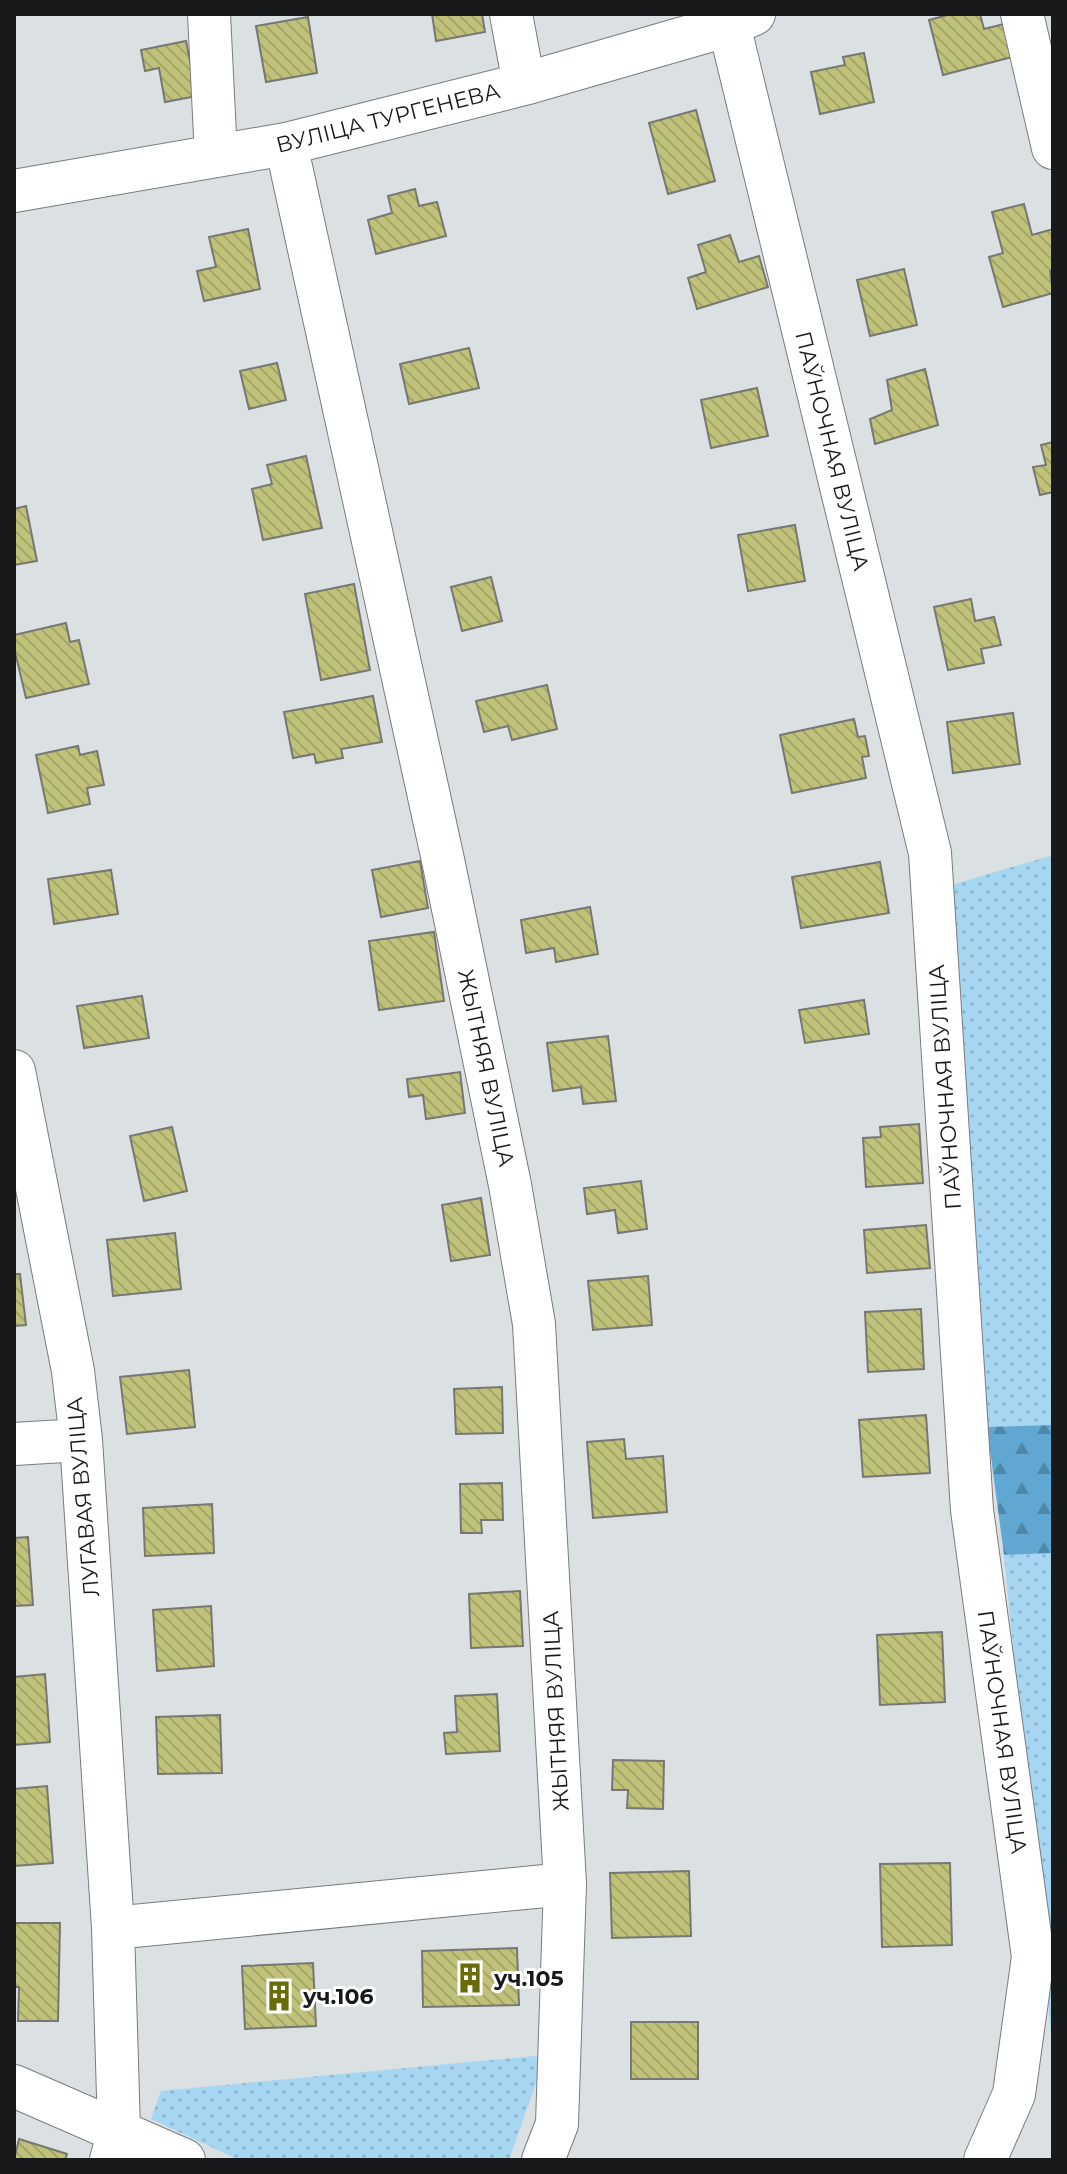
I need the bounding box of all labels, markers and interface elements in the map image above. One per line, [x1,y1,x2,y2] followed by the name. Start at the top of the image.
[273,77,503,159] street label: ВУЛІЦА ТУРГЕНЕВА
[789,328,875,574] street label: ПАЎНОЧНАЯ ВУЛІЦА
[923,963,967,1211] street label: ПАЎНОЧНАЯ ВУЛІЦА
[452,967,520,1170] street label: ЖЫТНЯЯ ВУЛІЦА
[61,1395,105,1598] street label: ЛУГАВАЯ ВУЛІЦА
[972,1608,1033,1856] street label: ПАЎНОЧНАЯ ВУЛІЦА
[537,1609,575,1812] street label: ЖЫТНЯЯ ВУЛІЦА
[453,1961,487,1995] building icon: уч.105
[493,1965,564,1992] place label: уч.105
[262,1979,296,2013] building icon: уч.106
[302,1983,373,2010] place label: уч.106

